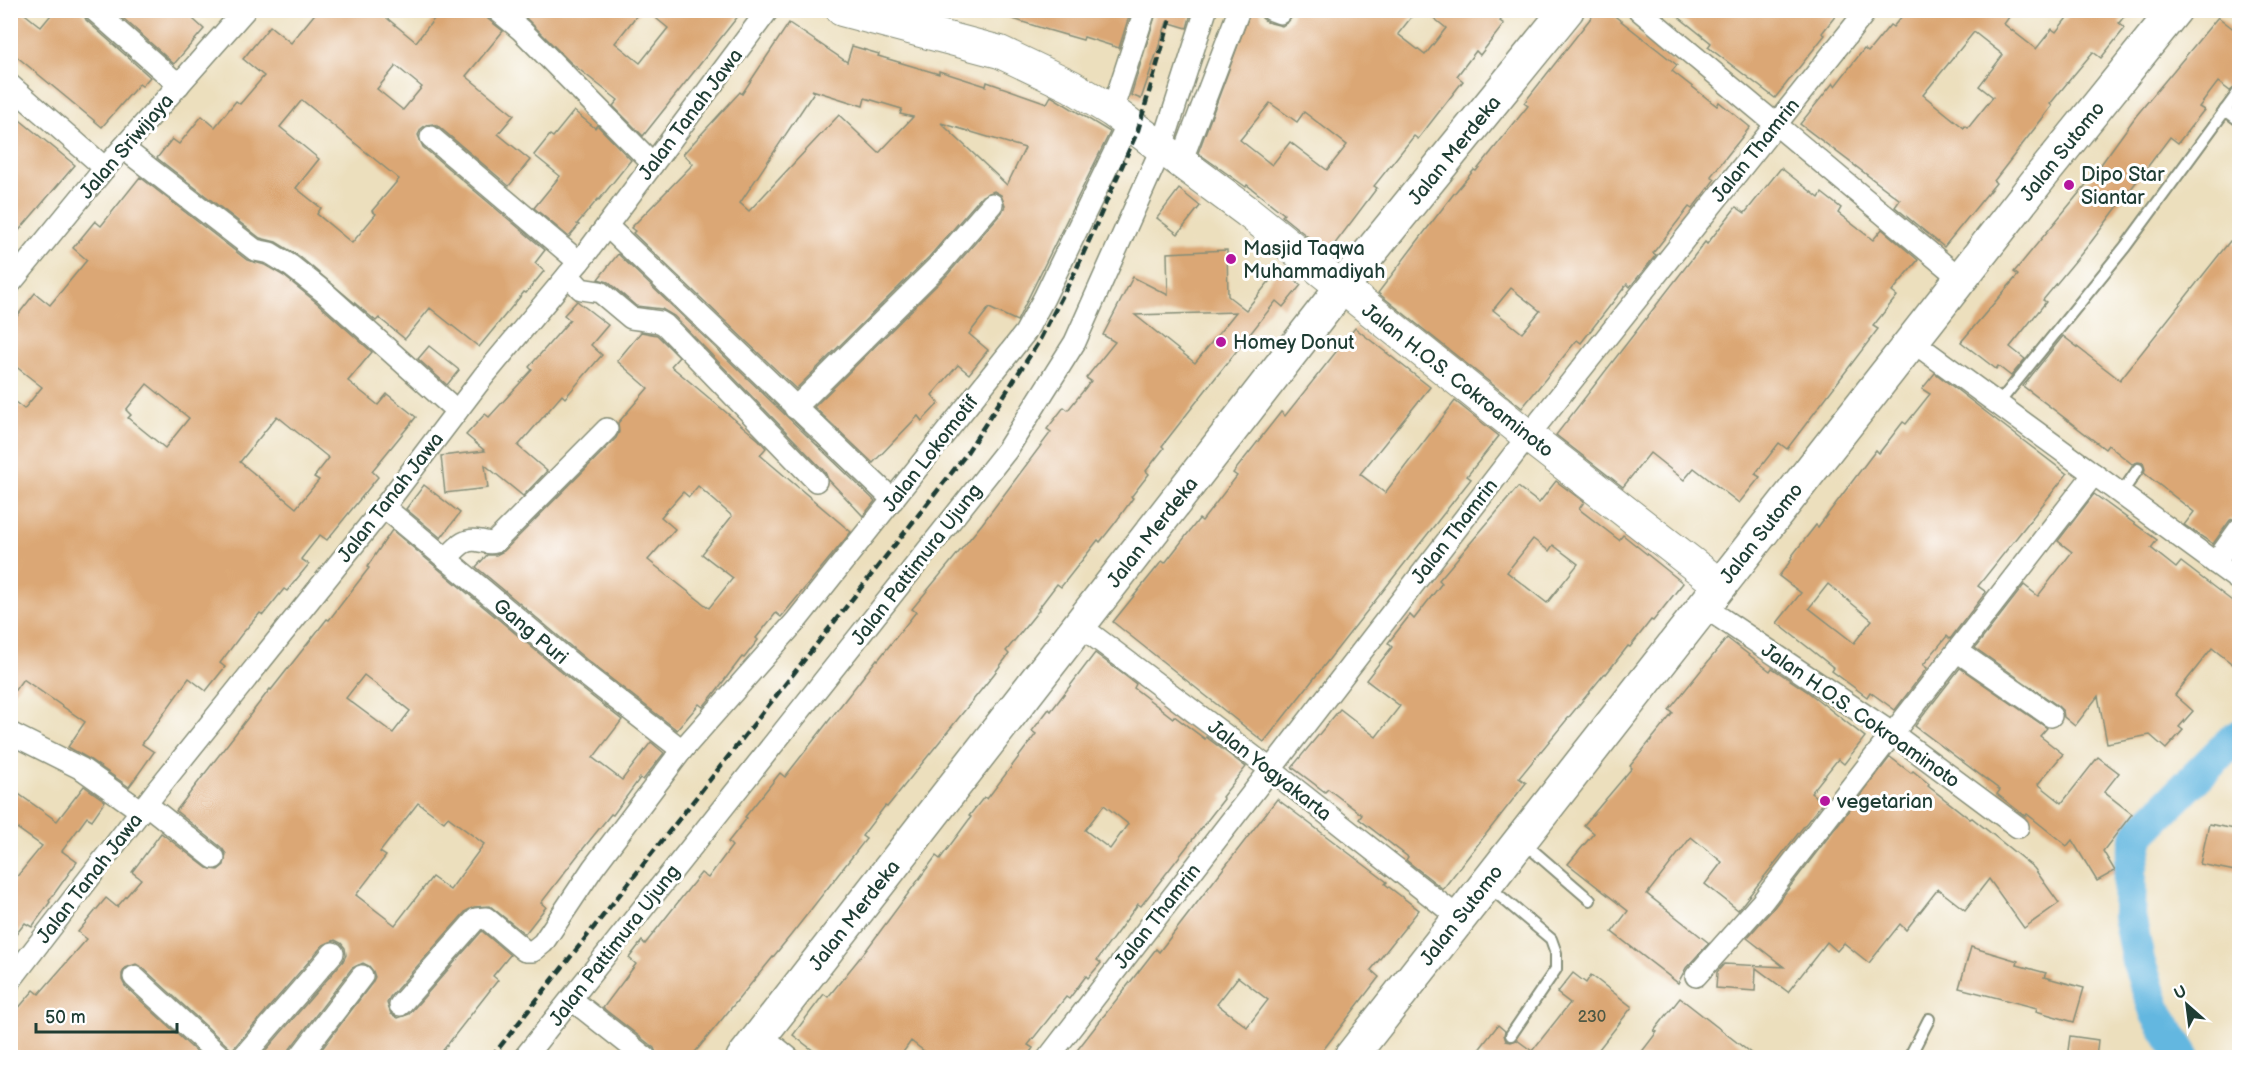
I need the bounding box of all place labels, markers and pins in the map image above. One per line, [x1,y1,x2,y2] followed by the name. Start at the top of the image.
[2081,163,2165,210] place label: Dipo Star Siantar
[2062,178,2076,192] marker: Dipo Star Siantar
[1243,237,1385,284] place label: Masjid Taqwa Muhammadiyah
[1224,252,1238,266] marker: Masjid Taqwa Muhammadiyah
[1233,331,1354,355] place label: Homey Donut
[1214,335,1228,349] marker: Homey Donut
[1836,790,1933,814] place label: vegetarian
[1818,794,1832,808] marker: vegetarian

